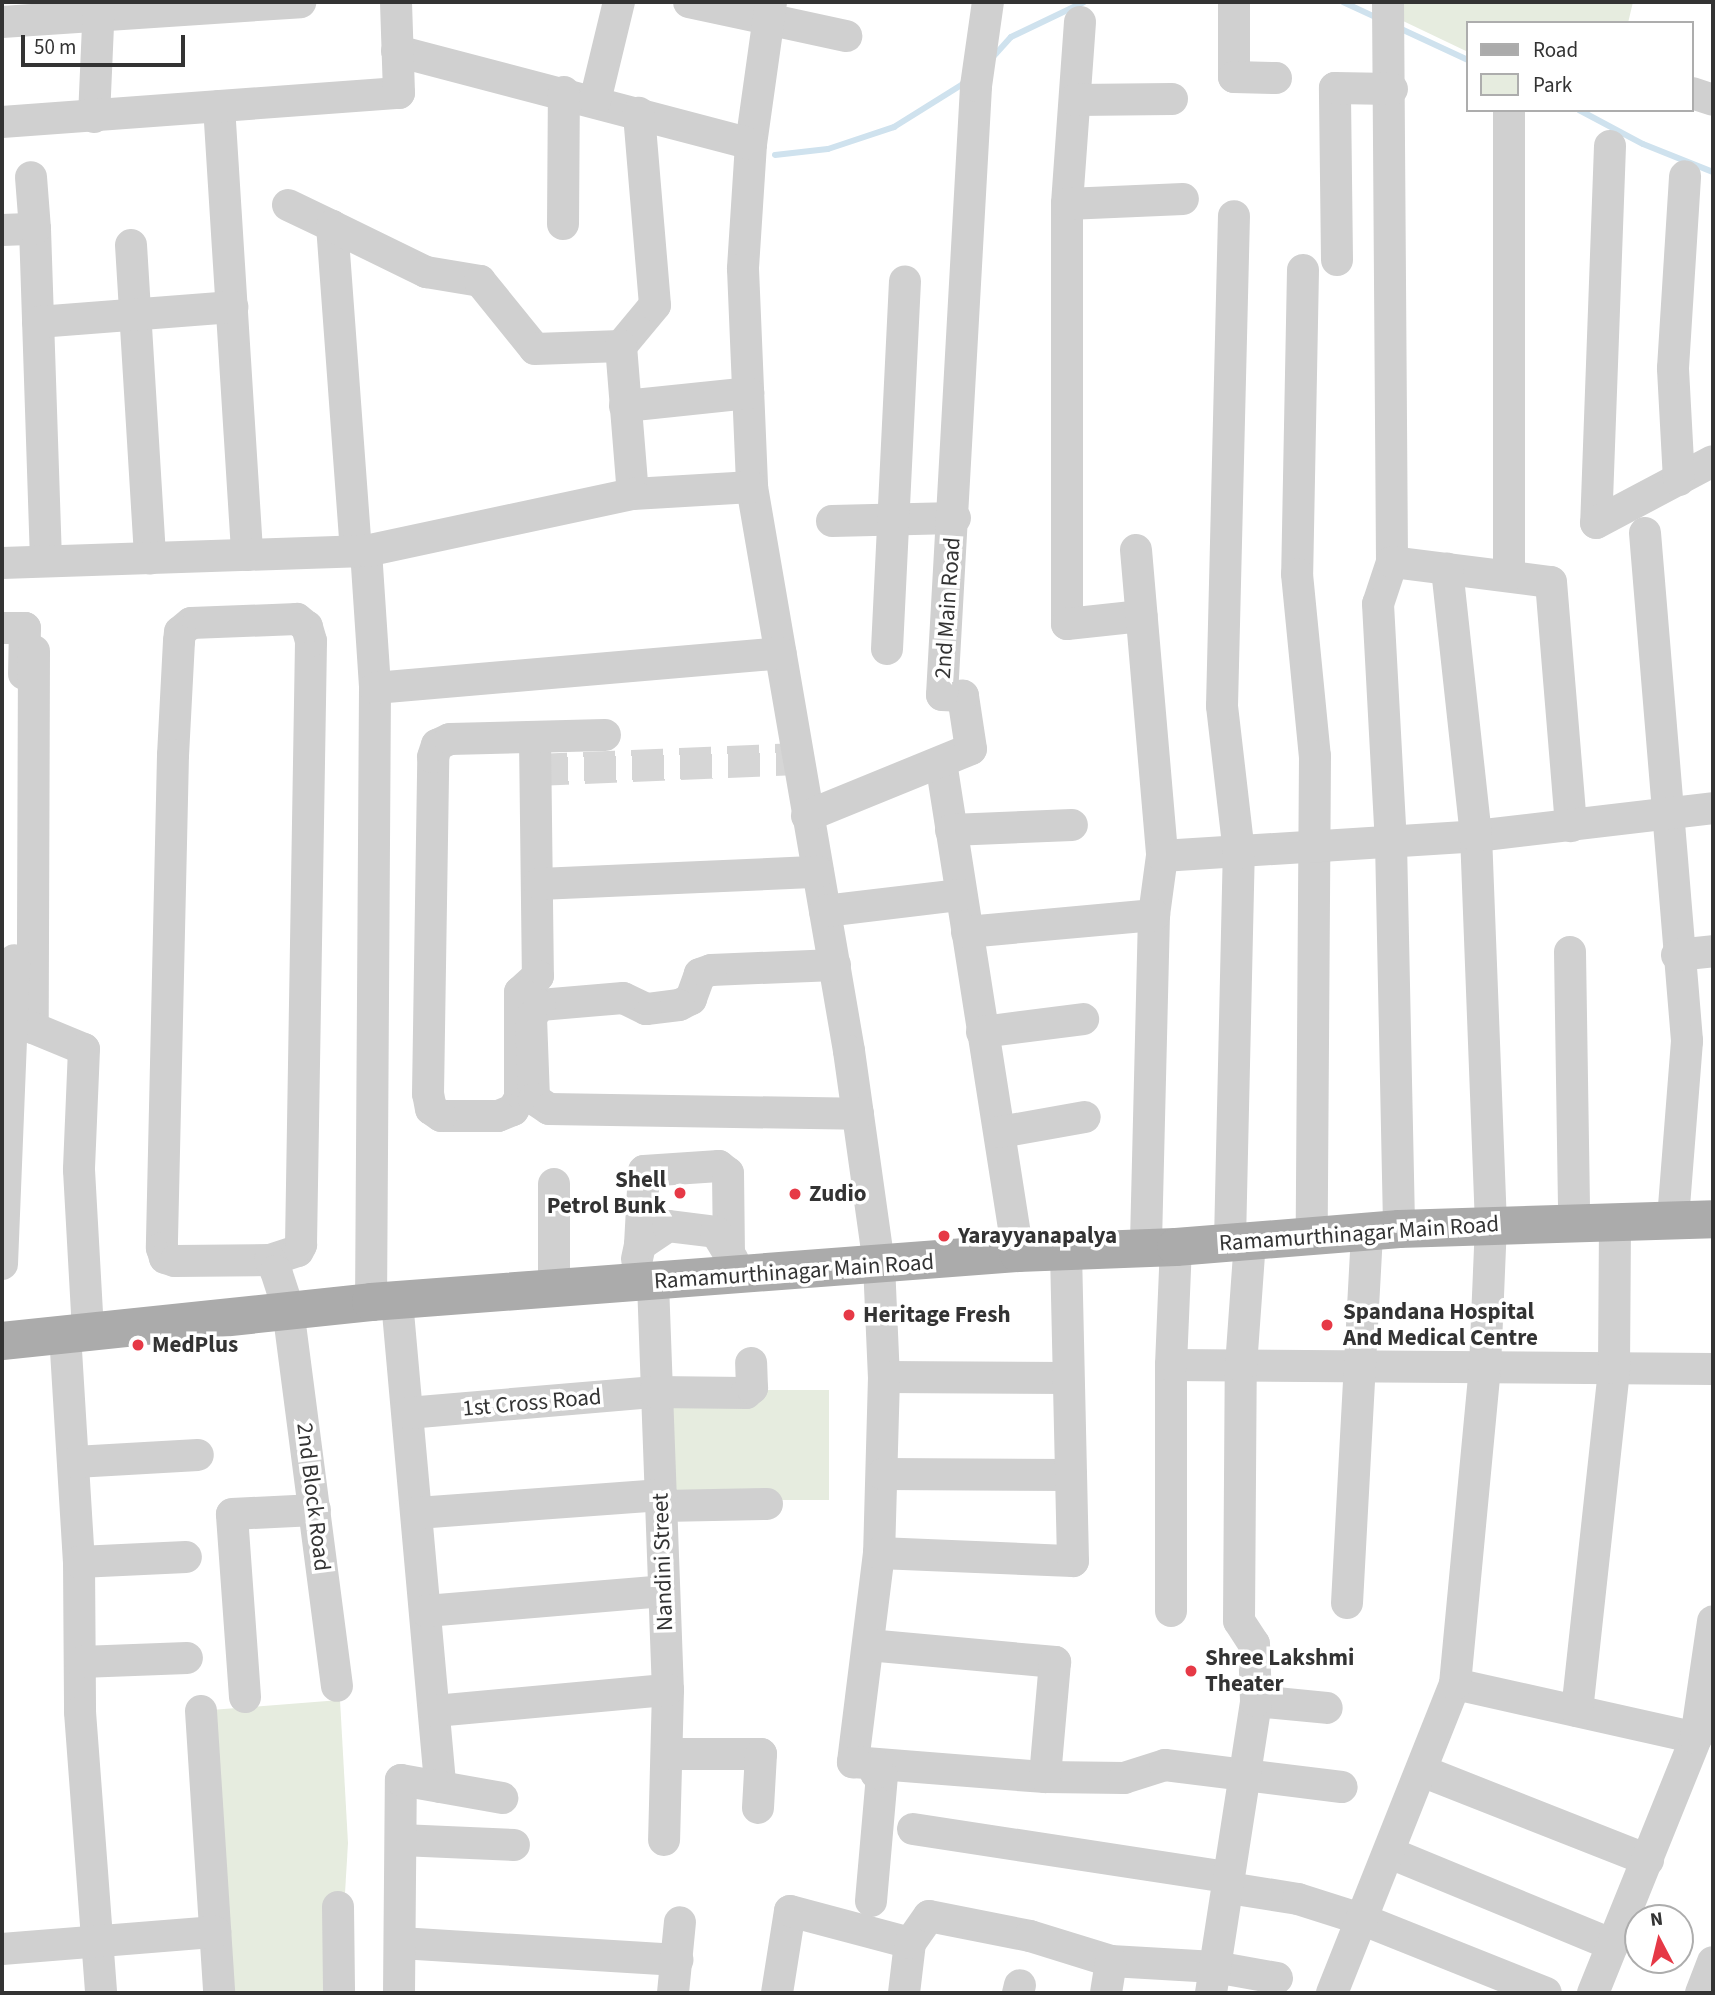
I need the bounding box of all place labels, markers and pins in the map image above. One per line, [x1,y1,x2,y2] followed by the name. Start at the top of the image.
[547,1166,666,1220] place label: Shell Petrol Bunk
[809,1180,866,1208] place label: Zudio
[672,1185,688,1201] marker: Shell Petrol Bunk
[787,1186,803,1202] marker: Zudio
[958,1222,1117,1250] place label: Yarayyanapalya
[936,1228,952,1244] marker: Yarayyanapalya
[1343,1298,1538,1352] place label: Spandana Hospital And Medical Centre
[863,1301,1011,1329] place label: Heritage Fresh
[841,1307,857,1323] marker: Heritage Fresh
[1317,1315,1337,1335] marker: Spandana Hospital And Medical Centre
[152,1331,238,1359] place label: MedPlus
[130,1337,146,1353] marker: MedPlus
[1205,1644,1354,1698] place label: Shree Lakshmi Theater
[1183,1663,1199,1679] marker: Shree Lakshmi Theater

